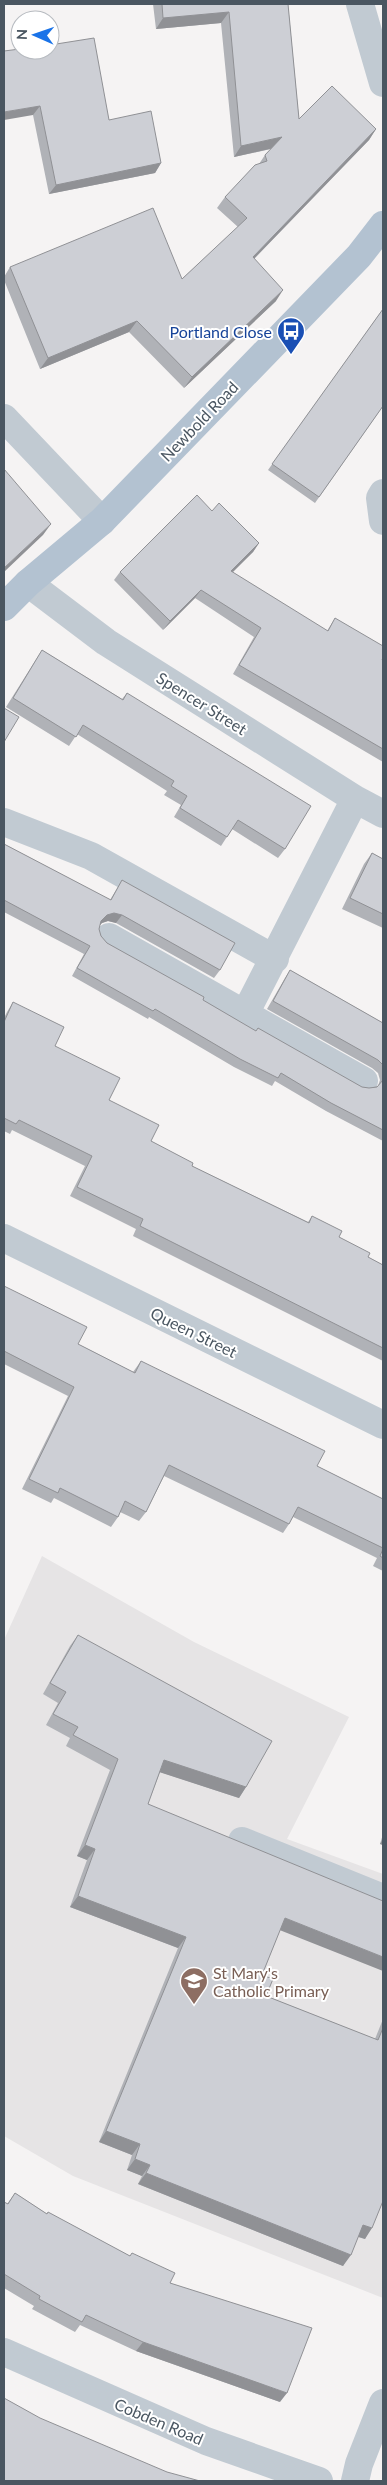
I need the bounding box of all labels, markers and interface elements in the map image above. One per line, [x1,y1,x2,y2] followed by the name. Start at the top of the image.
[10,10,60,60] north arrow
[13,29,30,40] text: N
[276,316,306,355] bus stop icon: Portland Close
[170,322,272,341] place label: Portland Close
[156,377,242,465] street label: Newbold Road
[153,668,251,738] street label: Spencer Street
[148,1303,240,1361] street label: Queen Street
[213,1963,330,2000] place label: St Mary's Catholic Primary
[179,1966,209,2005] school or university icon: St Mary's Catholic Primary
[112,2394,206,2448] street label: Cobden Road

